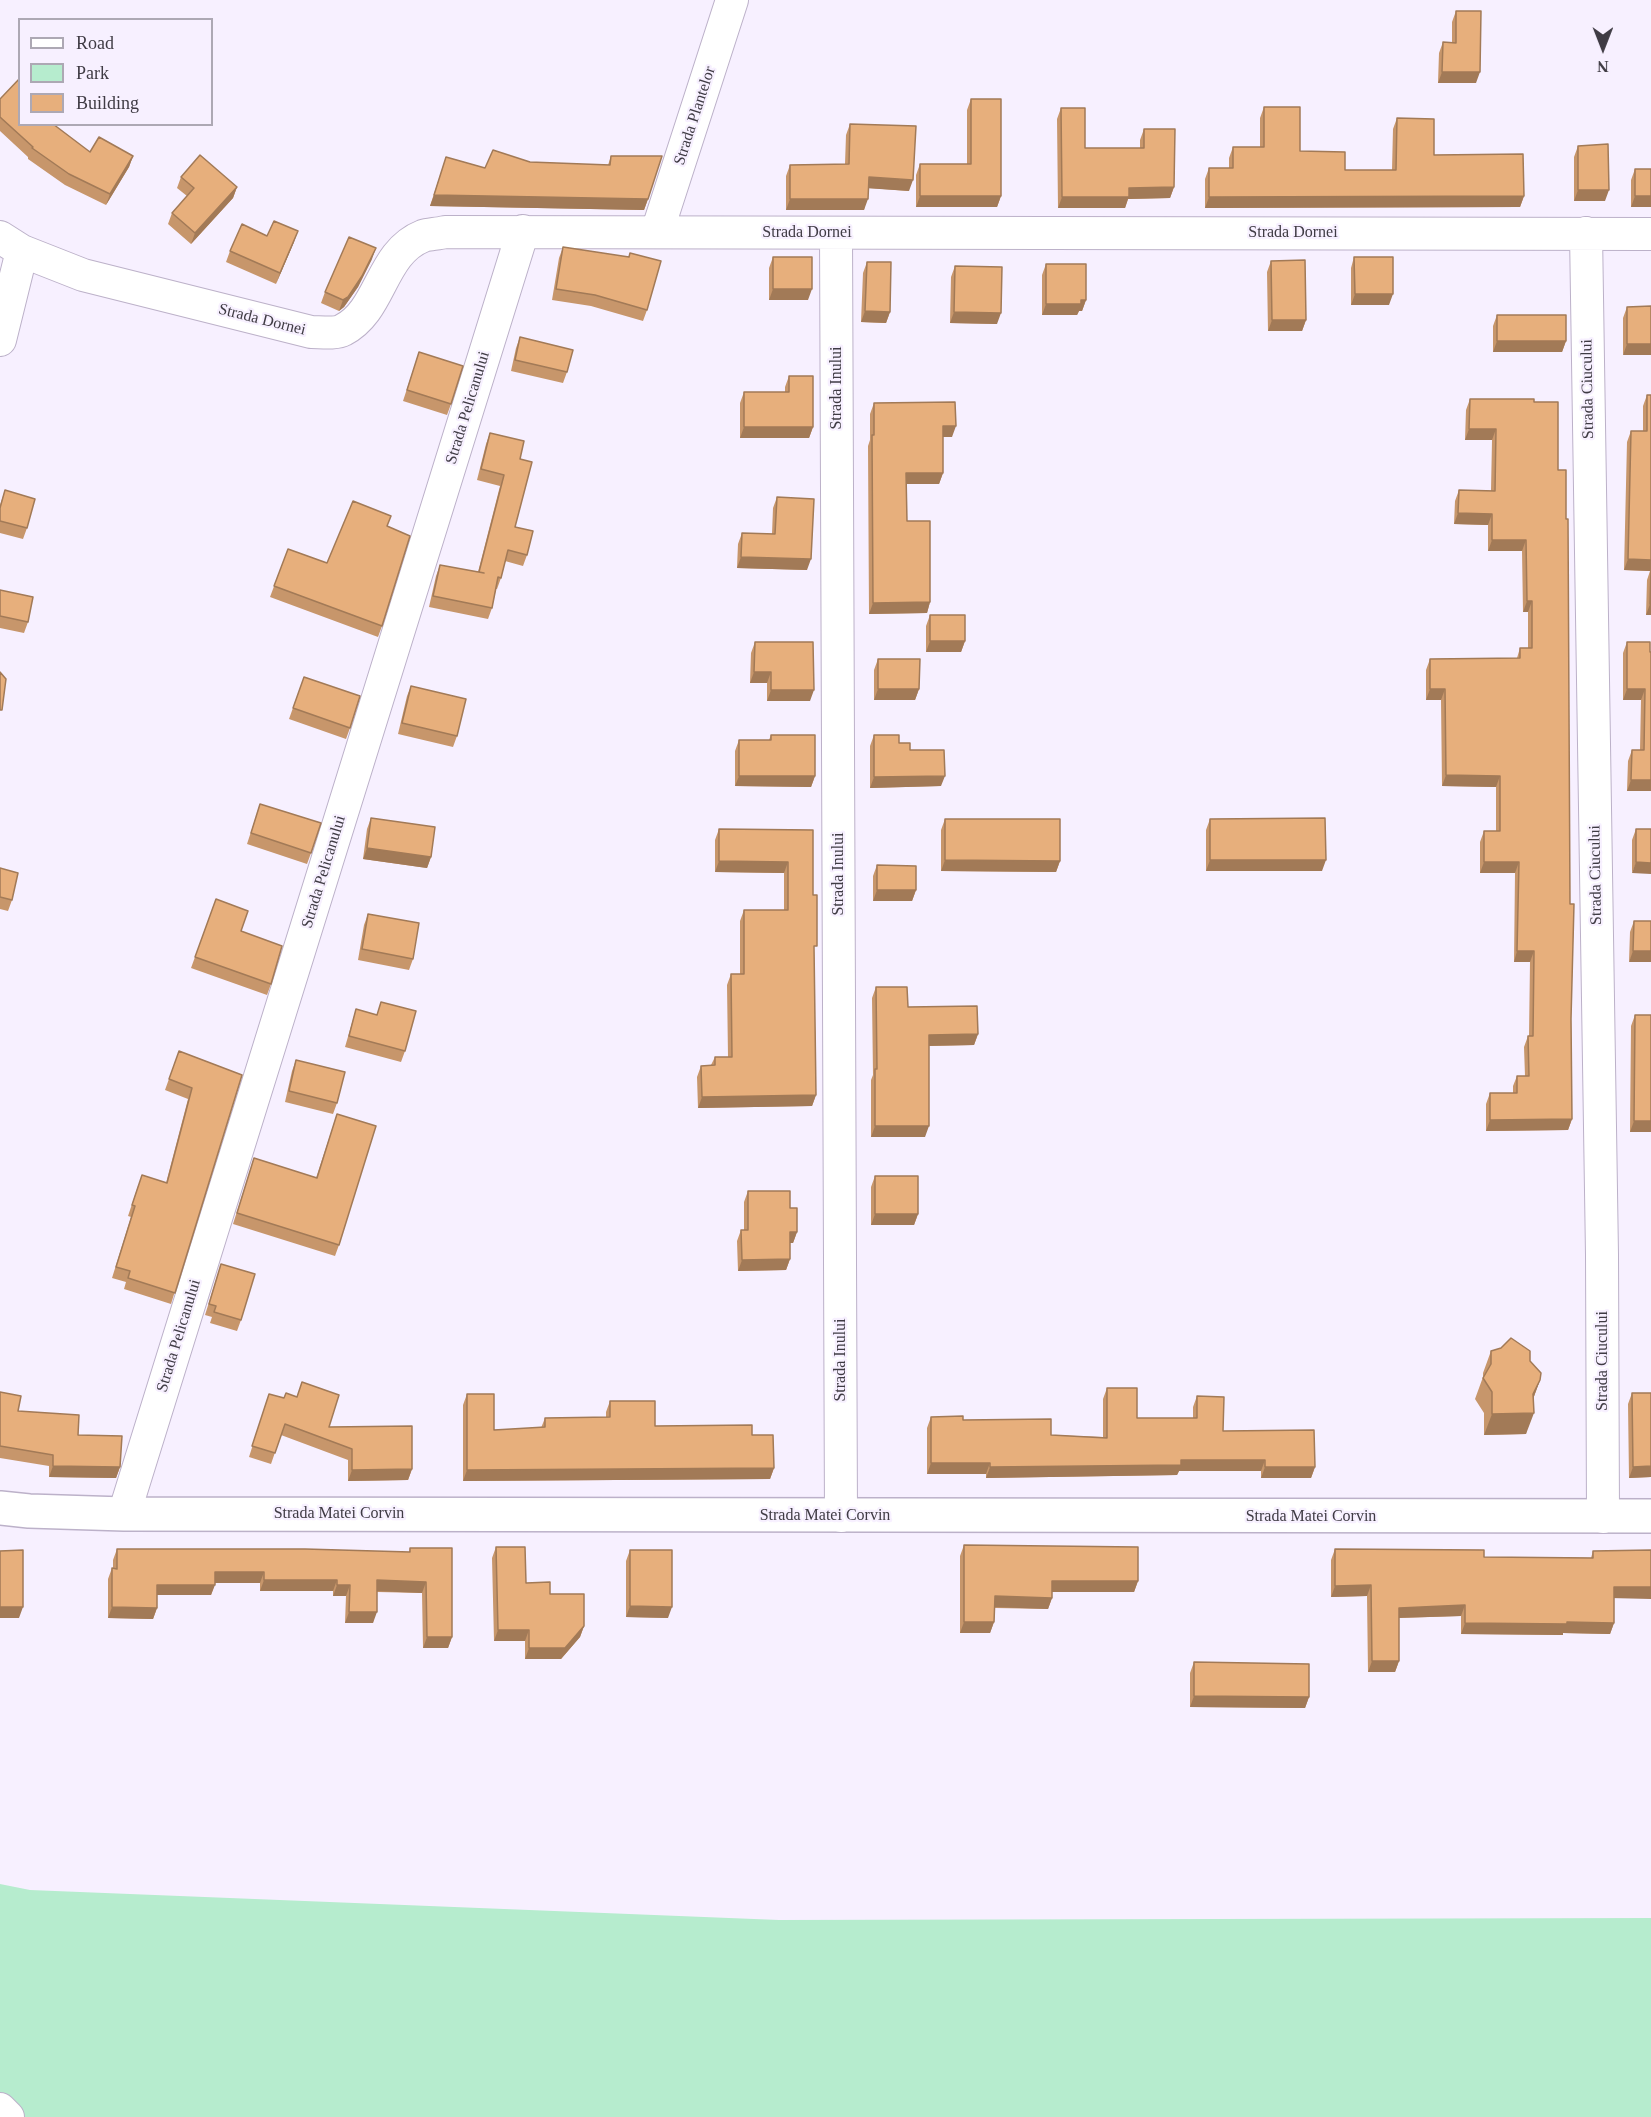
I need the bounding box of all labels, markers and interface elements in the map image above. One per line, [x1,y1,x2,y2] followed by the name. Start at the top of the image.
[18,18,213,126] legend
[1573,18,1633,78] north arrow
[76,33,114,53] text: Road
[1597,58,1609,75] text: N
[76,63,109,83] text: Park
[670,64,720,168] street label: Strada Plantelor
[76,93,139,113] text: Building
[762,223,852,243] street label: Strada Dornei
[1248,223,1338,243] street label: Strada Dornei
[216,300,308,340] street label: Strada Dornei
[1578,339,1598,439] street label: Strada Ciucului
[827,346,847,430] street label: Strada Inului
[442,349,494,467] street label: Strada Pelicanului
[298,813,350,931] street label: Strada Pelicanului
[1586,825,1606,925] street label: Strada Ciucului
[829,832,849,916] street label: Strada Inului
[153,1277,205,1395] street label: Strada Pelicanului
[1593,1311,1613,1411] street label: Strada Ciucului
[831,1318,851,1402] street label: Strada Inului
[274,1504,404,1524] street label: Strada Matei Corvin
[760,1506,890,1526] street label: Strada Matei Corvin
[1246,1507,1376,1527] street label: Strada Matei Corvin

